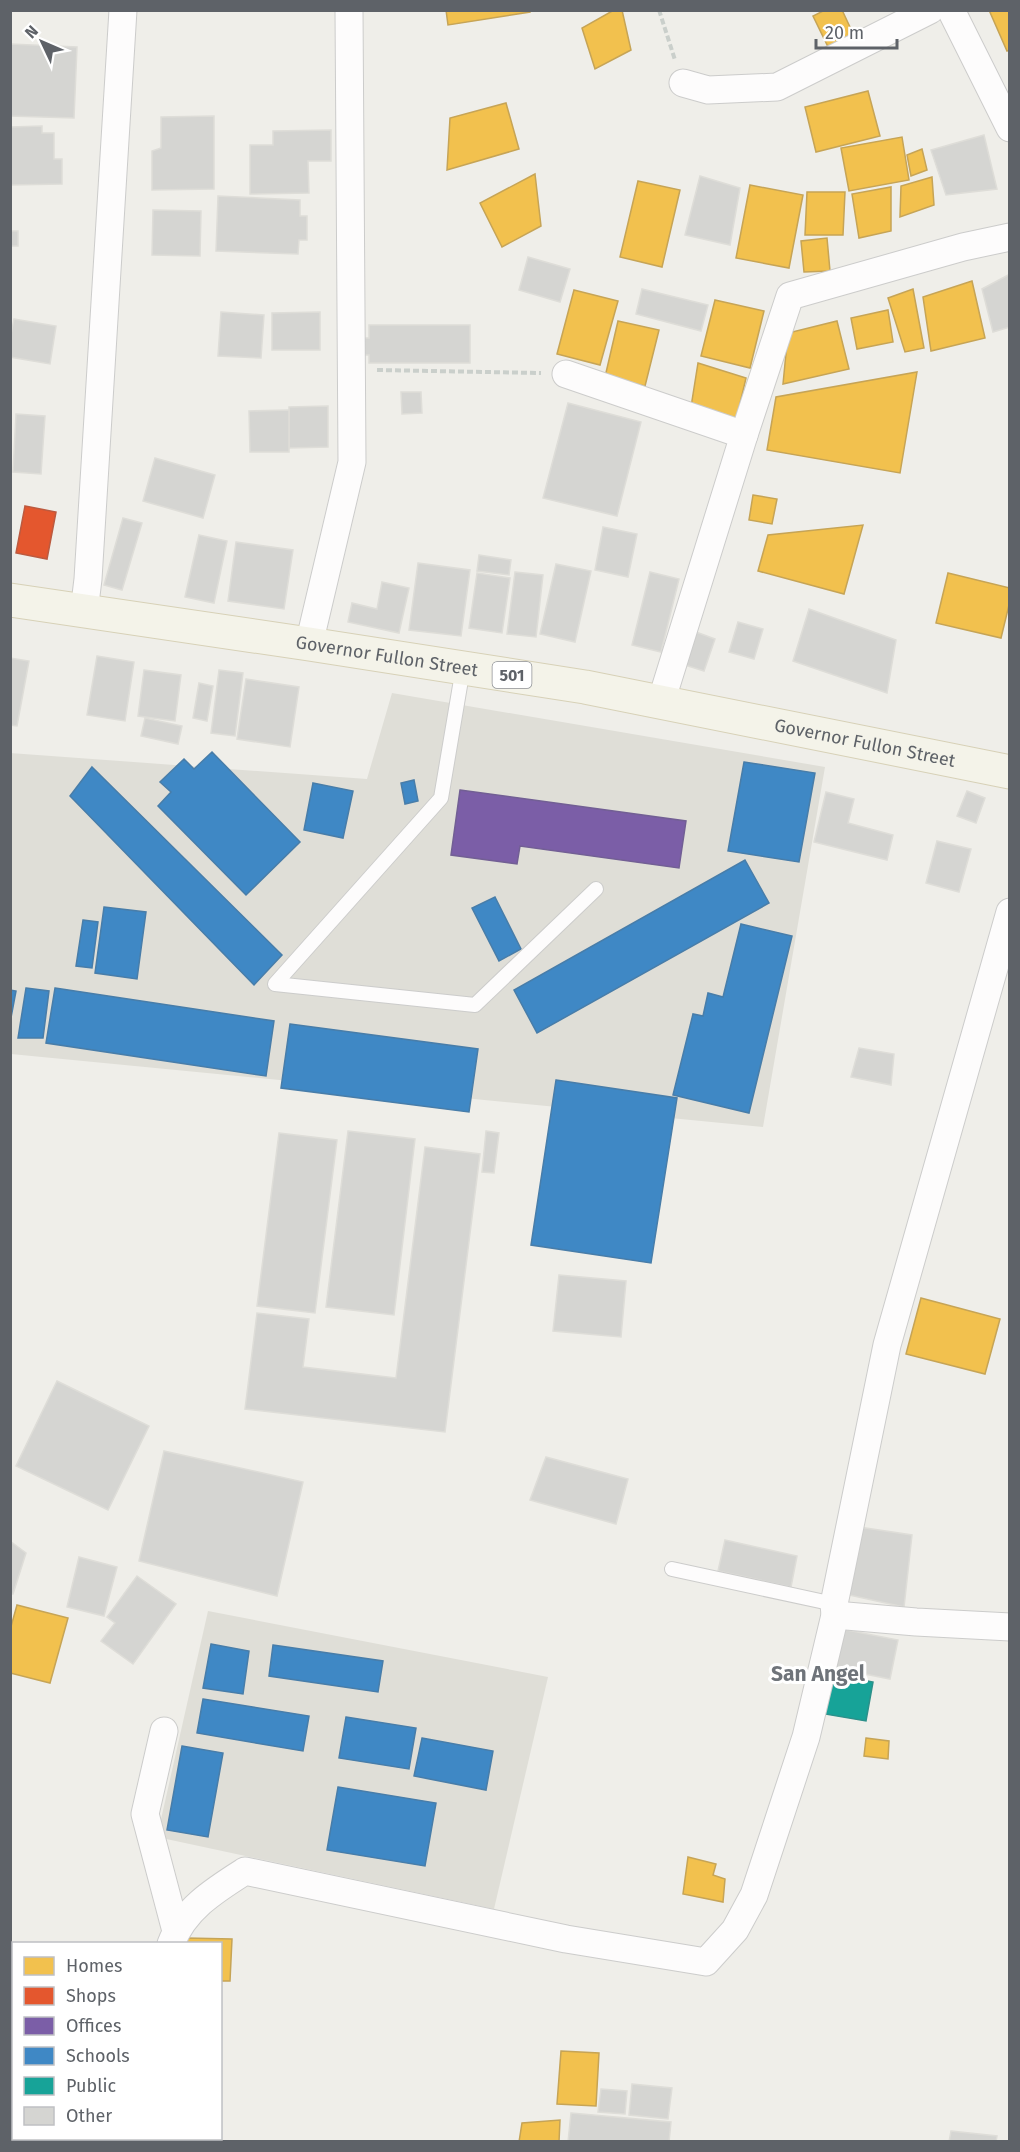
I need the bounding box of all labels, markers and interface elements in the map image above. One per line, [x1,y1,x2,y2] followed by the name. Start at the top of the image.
[12,12,72,72] north arrow
[816,12,897,50] scale bar
[21,22,42,42] text: N
[825,22,864,44] text: 20 m
[294,631,480,681] street label: Governor Fullon Street
[492,662,532,688] road number: 501
[773,714,958,772] street label: Governor Fullon Street
[771,1661,866,1687] district label: San Angel
[12,1942,222,2140] legend
[66,1955,122,1977] text: Homes
[66,1985,116,2007] text: Shops
[66,2015,121,2037] text: Offices
[66,2045,130,2067] text: Schools
[66,2075,116,2097] text: Public
[66,2105,112,2127] text: Other

